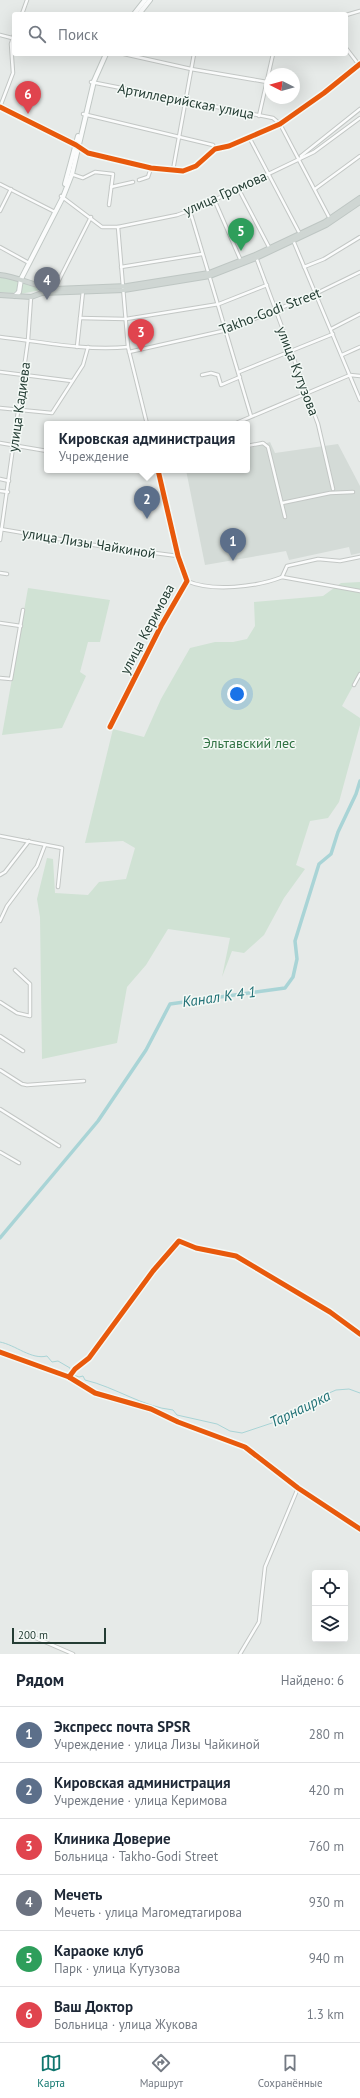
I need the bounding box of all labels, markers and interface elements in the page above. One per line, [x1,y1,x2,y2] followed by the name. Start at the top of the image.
[12,12,348,56] search box
[26,23,48,45] icon: search
[58,25,98,44] text: Поиск
[264,68,300,104] north arrow
[116,79,256,123] street label: Артиллерийская улица
[15,81,41,114] pin: 6
[180,167,270,219] street label: улица Громова
[228,218,254,251] pin: 5
[34,267,60,300] pin: 4
[217,283,323,339] street label: Takho-Godi Street
[128,319,154,352] pin: 3
[273,324,323,418] street label: улица Кутузова
[4,361,34,453] street label: улица Кадиева
[44,421,250,473] popup
[59,429,235,448] text: Кировская администрация
[59,448,129,465] text: Учреждение
[134,486,160,519] pin: 2
[21,524,157,562] street label: улица Лизы Чайкиной
[220,528,246,561] pin: 1
[116,581,178,677] street label: улица Керимова
[227,684,247,704] your location
[203,734,295,752] park label: Эльтавский лес
[181,982,257,1011] water label: Канал К 4 1
[266,1385,334,1431] water label: Тарнаирка
[312,1570,348,1642] map controls
[312,1570,348,1606] button: locate
[312,1606,348,1642] button: layers
[12,1626,106,1645] scale bar
[18,1628,48,1642] text: 200 m
[16,1669,64,1691] text: Рядом
[281,1672,344,1689] text: Найдено: 6
[54,1717,191,1736] text: Экспресс почта SPSR
[25,1726,33,1743] text: 1
[309,1726,344,1743] text: 280 m
[54,1736,260,1753] text: Учреждение · улица Лизы Чайкиной
[54,1773,231,1792] text: Кировская администрация
[25,1782,33,1799] text: 2
[309,1782,344,1799] text: 420 m
[54,1792,227,1809] text: Учреждение · улица Керимова
[54,1829,171,1848] text: Клиника Доверие
[25,1838,33,1855] text: 3
[309,1838,344,1855] text: 760 m
[54,1848,218,1865] text: Больница · Takho-Godi Street
[54,1885,102,1904] text: Мечеть
[25,1894,33,1911] text: 4
[309,1894,344,1911] text: 930 m
[54,1904,242,1921] text: Мечеть · улица Магомедтагирова
[54,1941,144,1960] text: Караоке клуб
[25,1950,33,1967] text: 5
[309,1950,344,1967] text: 940 m
[54,1960,180,1977] text: Парк · улица Кутузова
[54,1997,133,2016] text: Ваш Доктор
[25,2006,33,2023] text: 6
[307,2006,344,2023] text: 1.3 km
[54,2016,198,2033] text: Больница · улица Жукова
[37,2052,65,2090] tab: Карта
[140,2052,183,2090] tab: Маршрут
[258,2052,323,2090] tab: Сохранённые

